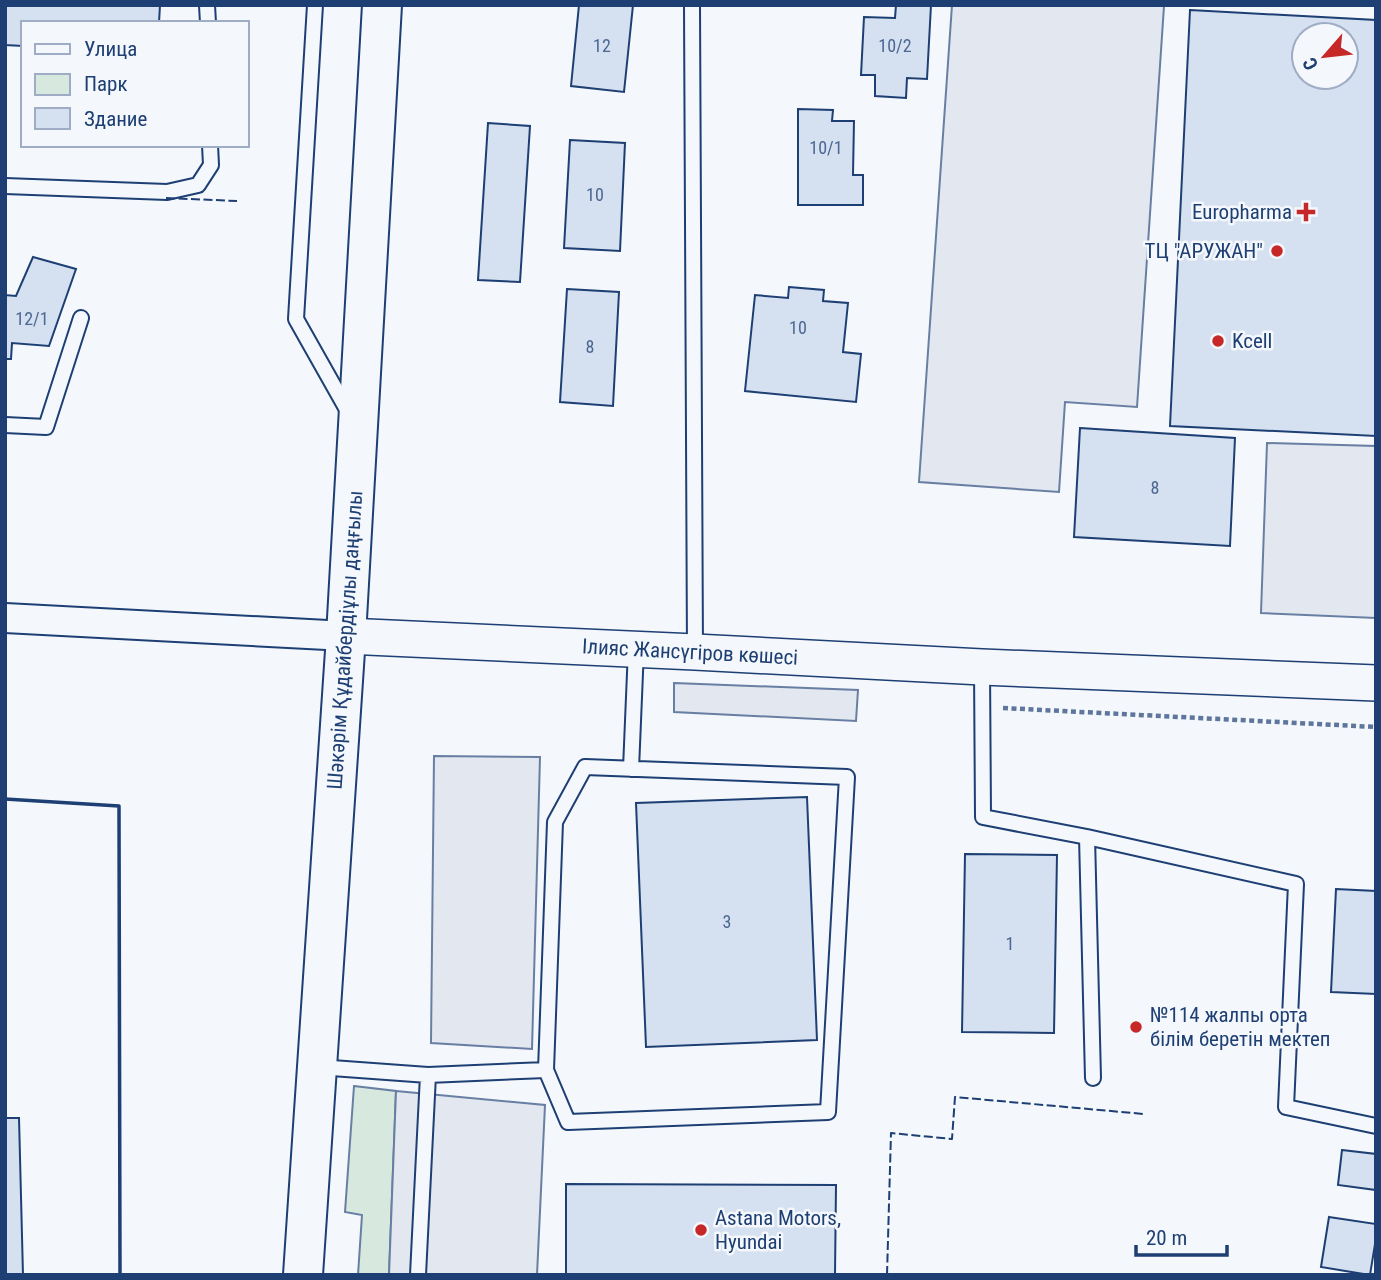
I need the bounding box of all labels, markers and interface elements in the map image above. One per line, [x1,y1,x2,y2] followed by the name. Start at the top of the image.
[21,21,248,147] legend
[1290,21,1360,91] north arrow
[593,35,611,56] house number: 12
[878,35,912,56] house number: 10/2
[84,37,137,61] text: Улица
[1298,53,1323,74] text: С
[84,72,128,96] text: Парк
[84,107,148,131] text: Здание
[809,137,843,158] house number: 10/1
[586,184,604,205] house number: 10
[1192,200,1292,224] place label: Europharma
[1298,204,1314,220] marker: Europharma
[1145,239,1263,263] place label: ТЦ "АРУЖАН"
[1269,243,1285,259] marker: ТЦ "АРУЖАН"
[15,308,49,329] house number: 12/1
[789,317,807,338] house number: 10
[1232,329,1272,353] place label: Kcell
[1210,333,1226,349] marker: Kcell
[586,336,594,357] house number: 8
[1151,477,1159,498] house number: 8
[323,490,367,790] street label: Шәкәрім Құдайбердіұлы даңғылы
[581,634,799,670] street label: Ілияс Жансүгіров көшесі
[723,911,731,932] house number: 3
[1006,933,1014,954] house number: 1
[1150,1003,1330,1051] place label: №114 жалпы орта білім беретін мектеп
[1128,1019,1144,1035] marker: №114 жалпы орта білім беретін мектеп
[715,1206,841,1254] place label: Astana Motors, Hyundai
[1136,1214,1227,1258] scale bar
[693,1222,709,1238] marker: Astana Motors, Hyundai
[1146,1226,1187,1250] text: 20 m

